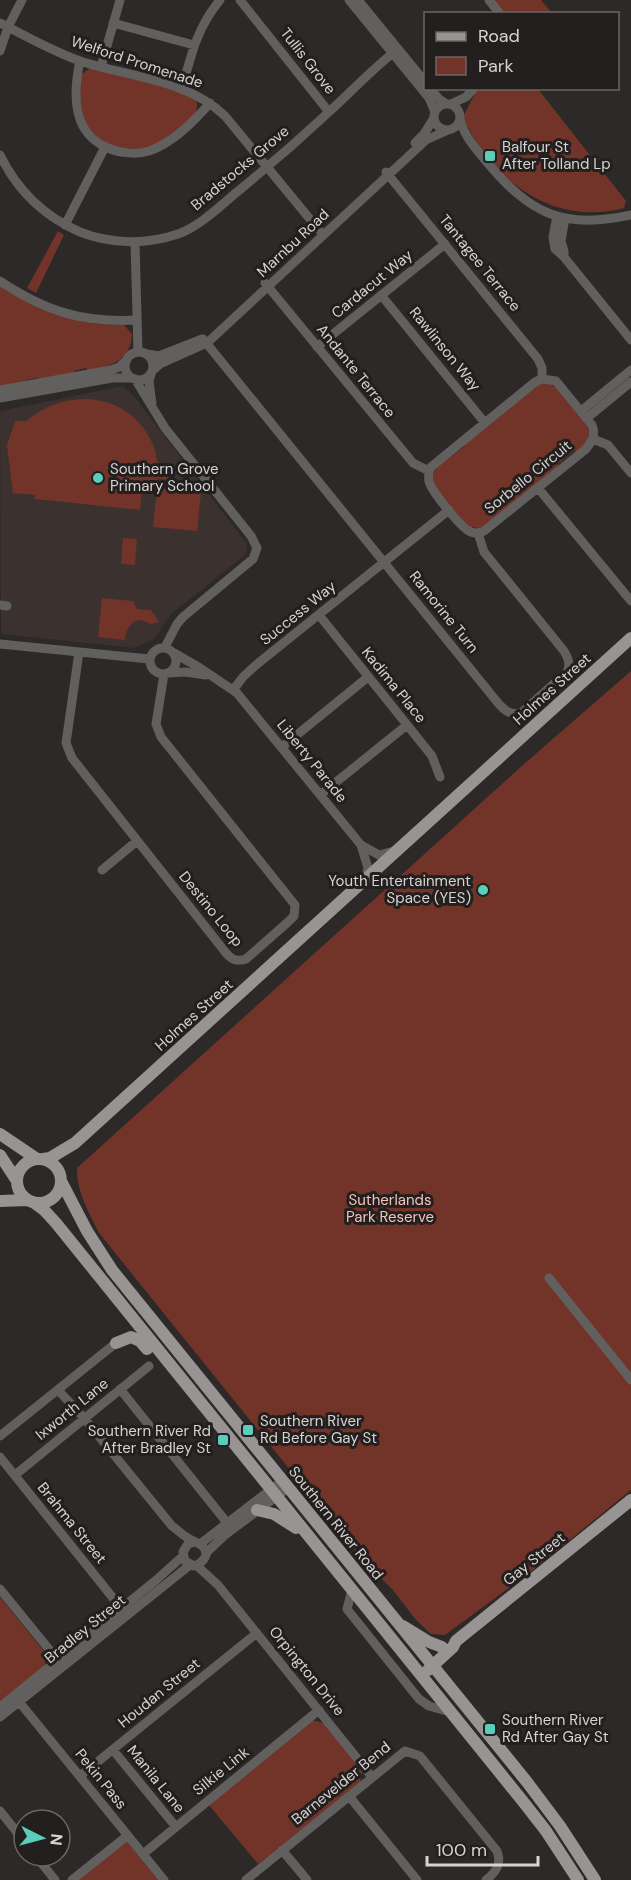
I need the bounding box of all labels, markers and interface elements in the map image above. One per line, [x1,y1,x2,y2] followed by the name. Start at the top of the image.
[424,12,619,90] legend
[276,24,340,98] street label: Tullis Grove
[478,24,520,48] text: Road
[69,31,205,93] street label: Welford Promenade
[478,54,514,78] text: Park
[187,121,293,215] street label: Bradstocks Grove
[502,137,611,174] place label: Balfour St After Tolland Lp
[483,149,497,163] marker: Balfour St After Tolland Lp
[253,204,333,282] street label: Marnbu Road
[435,210,525,316] street label: Tantagee Terrace
[327,245,417,323] street label: Cardacut Way
[405,303,486,396] street label: Rawlinson Way
[312,320,400,422] street label: Andante Terrace
[480,436,576,518] street label: Sorbello Circuit
[110,459,219,496] place label: Southern Grove Primary School
[91,471,105,485] marker: Southern Grove Primary School
[405,567,483,657] street label: Ramorine Turn
[256,576,341,650] street label: Success Way
[357,643,431,727] street label: Kadima Place
[509,649,595,729] street label: Holmes Street
[272,715,352,807] street label: Liberty Parade
[174,867,248,951] street label: Destino Loop
[328,871,471,908] place label: Youth Entertainment Space (YES)
[476,883,490,897] marker: Youth Entertainment Space (YES)
[151,975,237,1055] street label: Holmes Street
[346,1190,434,1227] park label: Sutherlands Park Reserve
[31,1373,113,1445] street label: Ixworth Lane
[260,1411,377,1448] place label: Southern River Rd Before Gay St
[88,1421,211,1458] place label: Southern River Rd After Bradley St
[241,1423,255,1437] marker: Southern River Rd Before Gay St
[216,1433,230,1447] marker: Southern River Rd After Bradley St
[284,1462,388,1584] street label: Southern River Road
[33,1478,111,1568] street label: Brahma Street
[499,1528,569,1590] street label: Gay Street
[40,1590,130,1668] street label: Bradley Street
[265,1622,349,1720] street label: Orpington Drive
[114,1654,204,1732] street label: Houdan Street
[502,1710,609,1747] place label: Southern River Rd After Gay St
[483,1722,497,1736] marker: Southern River Rd After Gay St
[287,1737,395,1829] street label: Barnevelder Bend
[123,1741,189,1817] street label: Manila Lane
[189,1742,254,1800] street label: Silkie Link
[71,1745,131,1813] street label: Pekin Pass
[12,1808,72,1868] north arrow
[427,1829,538,1867] scale bar
[45,1833,67,1846] text: N
[436,1838,487,1862] text: 100 m

